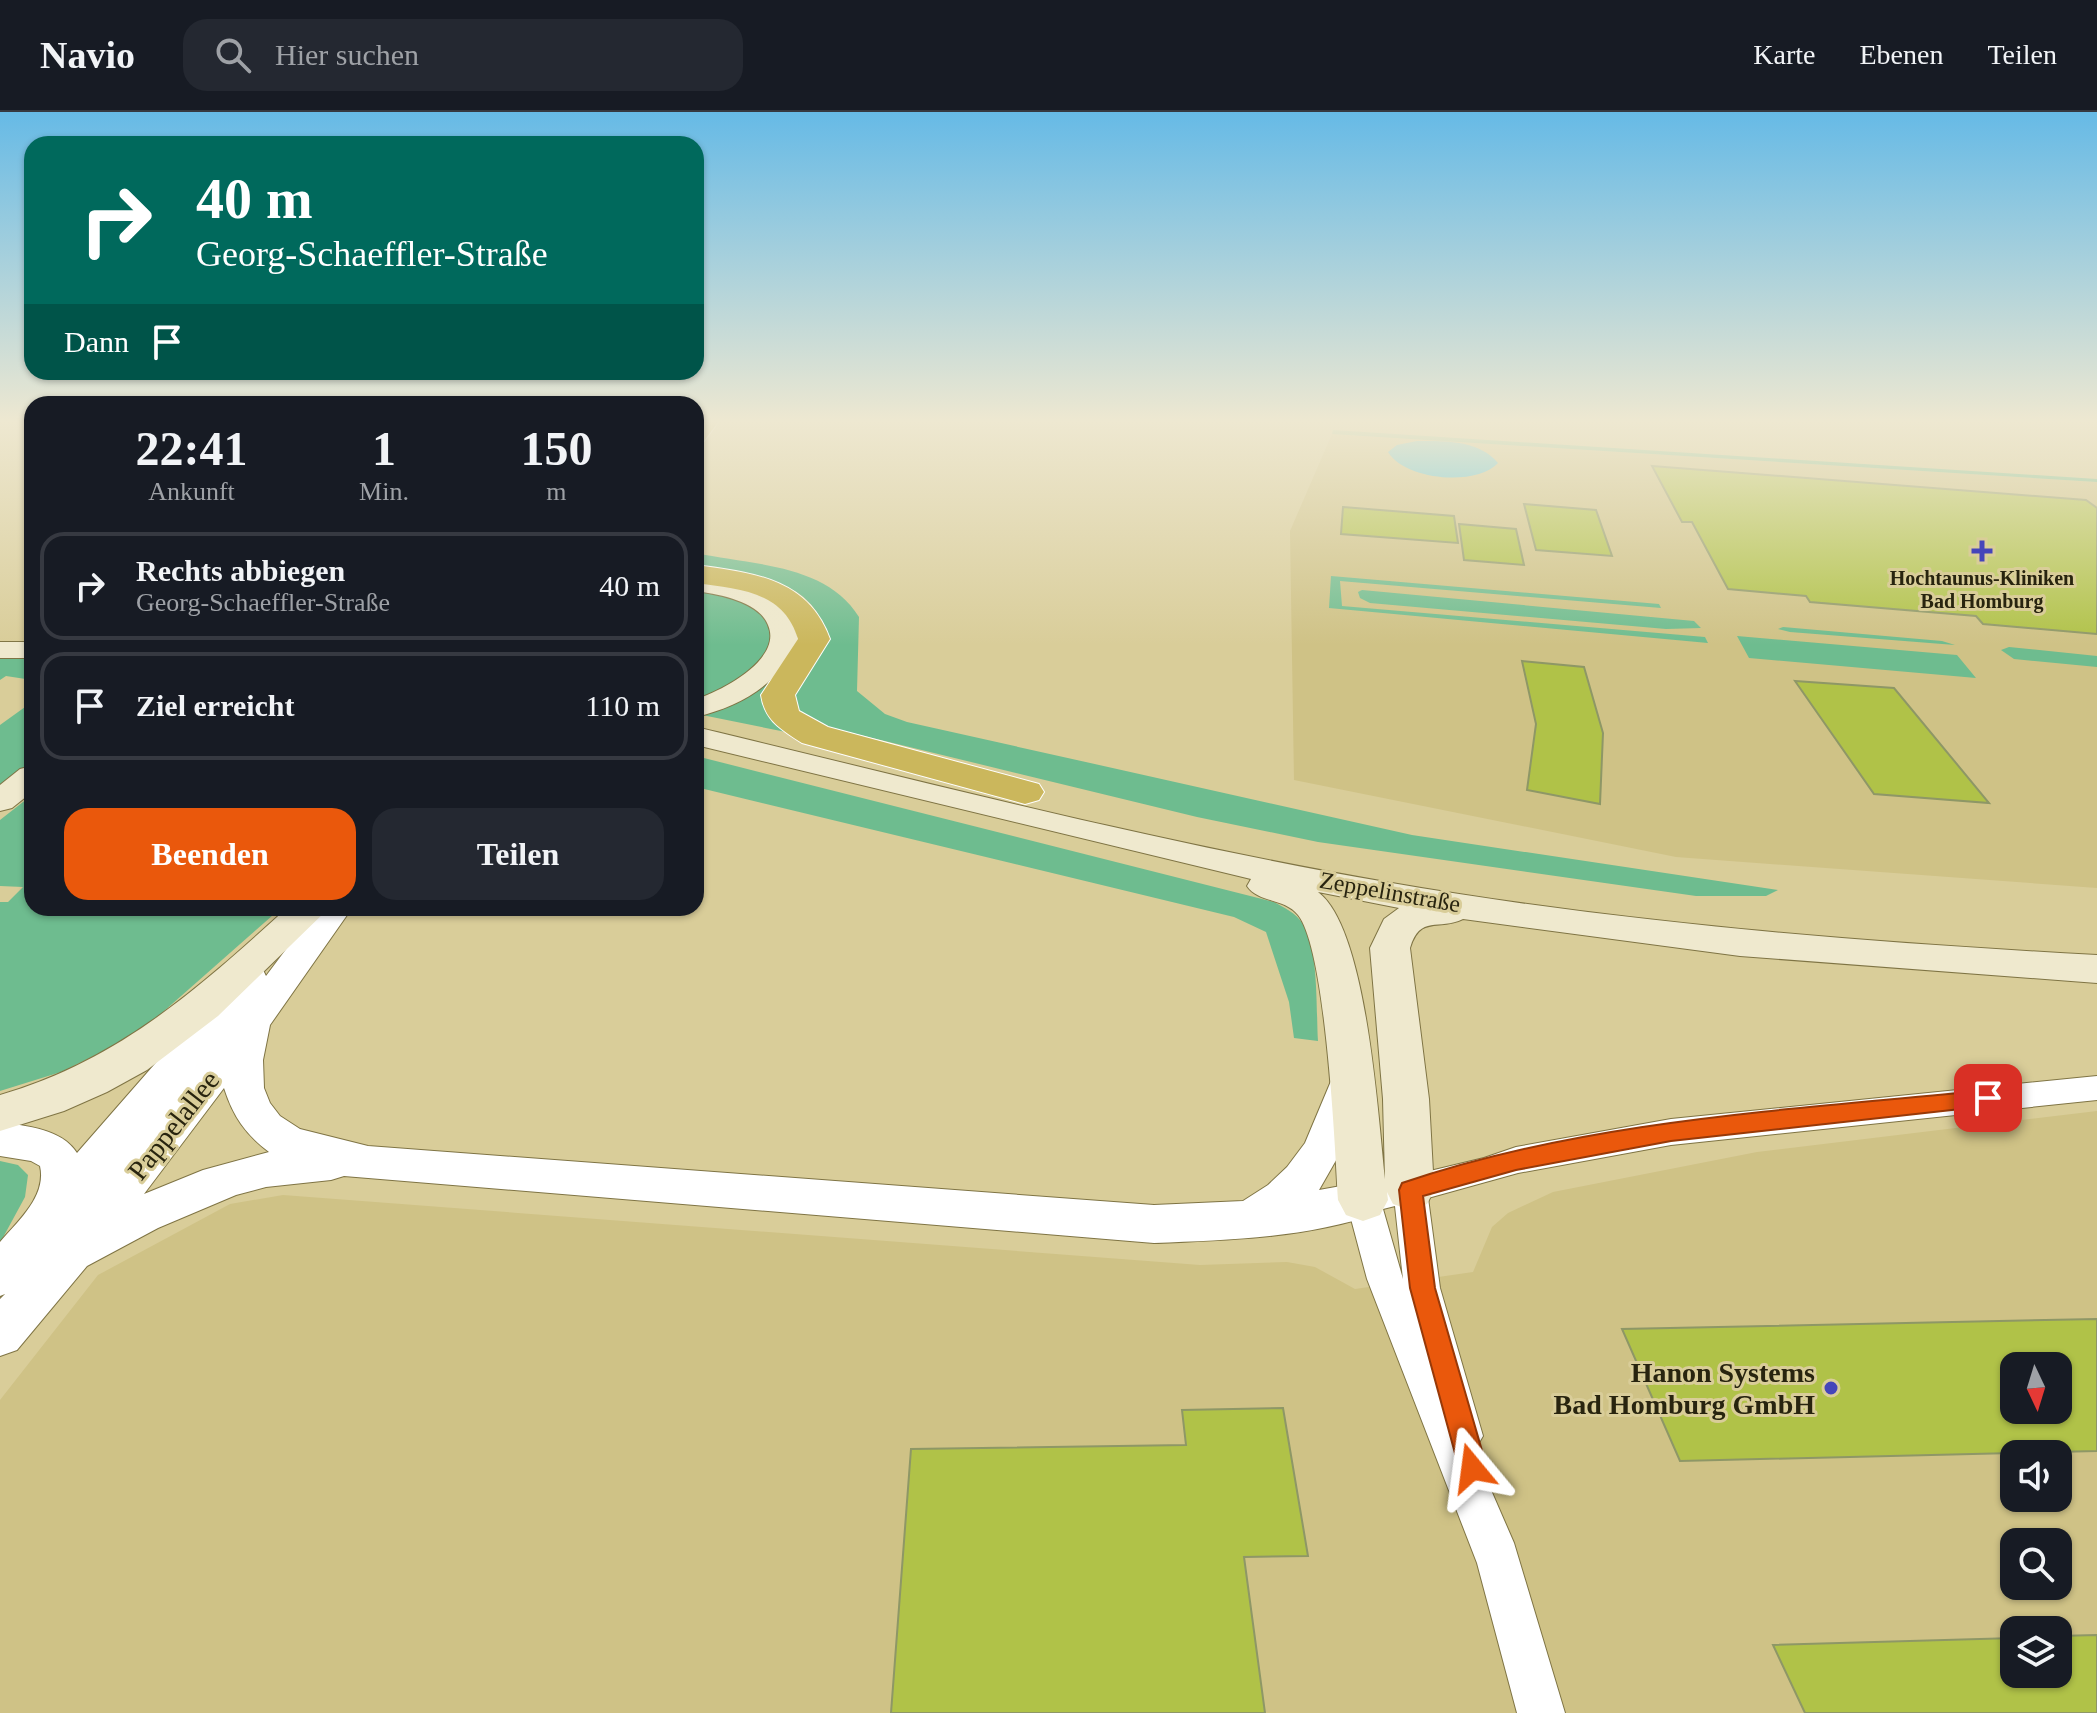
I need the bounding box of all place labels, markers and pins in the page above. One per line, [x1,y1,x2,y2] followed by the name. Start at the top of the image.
[1971,540,1993,562] marker: Hochtaunus-Kliniken Bad Homburg
[1890,567,2074,613] place label: Hochtaunus-Kliniken Bad Homburg
[1954,1064,2022,1132] pin
[1554,1357,1815,1420] place label: Hanon Systems Bad Homburg GmbH
[1822,1379,1840,1397] marker: Hanon Systems Bad Homburg GmbH

